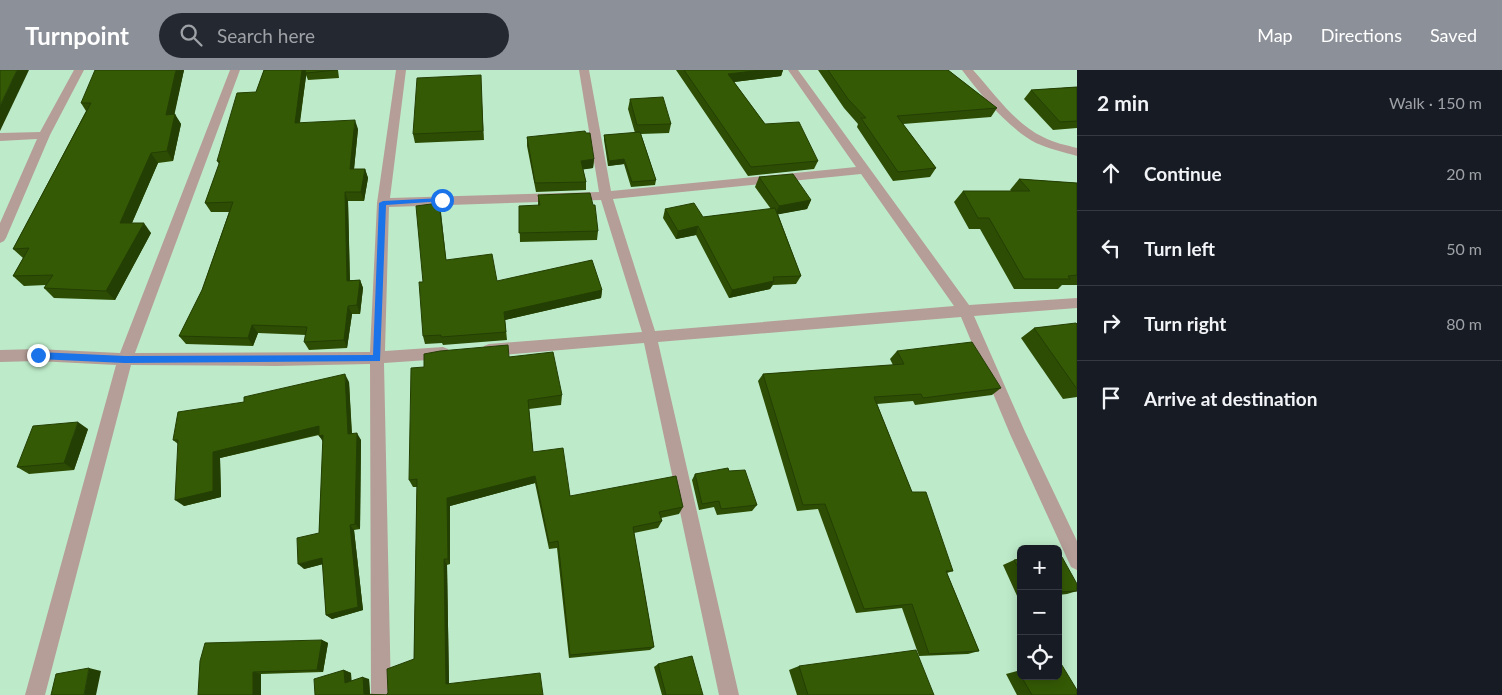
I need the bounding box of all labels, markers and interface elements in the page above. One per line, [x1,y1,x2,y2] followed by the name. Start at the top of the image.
[159,13,509,58] search box
[25,21,129,50] text: Turnpoint
[177,21,205,49] icon: search
[217,24,315,47] text: Search here
[1257,24,1293,46] text: Map
[1321,24,1402,46] text: Directions
[1430,24,1477,46] text: Saved
[1097,90,1149,115] text: 2 min
[1389,93,1482,112] text: Walk · 150 m
[1097,159,1125,187] icon: ahead
[1144,162,1222,185] text: Continue
[1446,164,1482,183] text: 20 m
[431,189,454,212] route start
[1097,234,1125,262] icon: left
[1144,237,1215,260] text: Turn left
[1446,239,1482,258] text: 50 m
[1097,309,1125,337] icon: right
[1144,312,1226,335] text: Turn right
[1446,314,1482,333] text: 80 m
[27,344,50,367] route end
[1097,384,1125,412] icon: arrive
[1144,387,1317,410] text: Arrive at destination
[1017,545,1062,680] map controls
[1017,545,1062,590] button: +
[1017,590,1062,635] button: −
[1017,635,1062,680] button: locate

